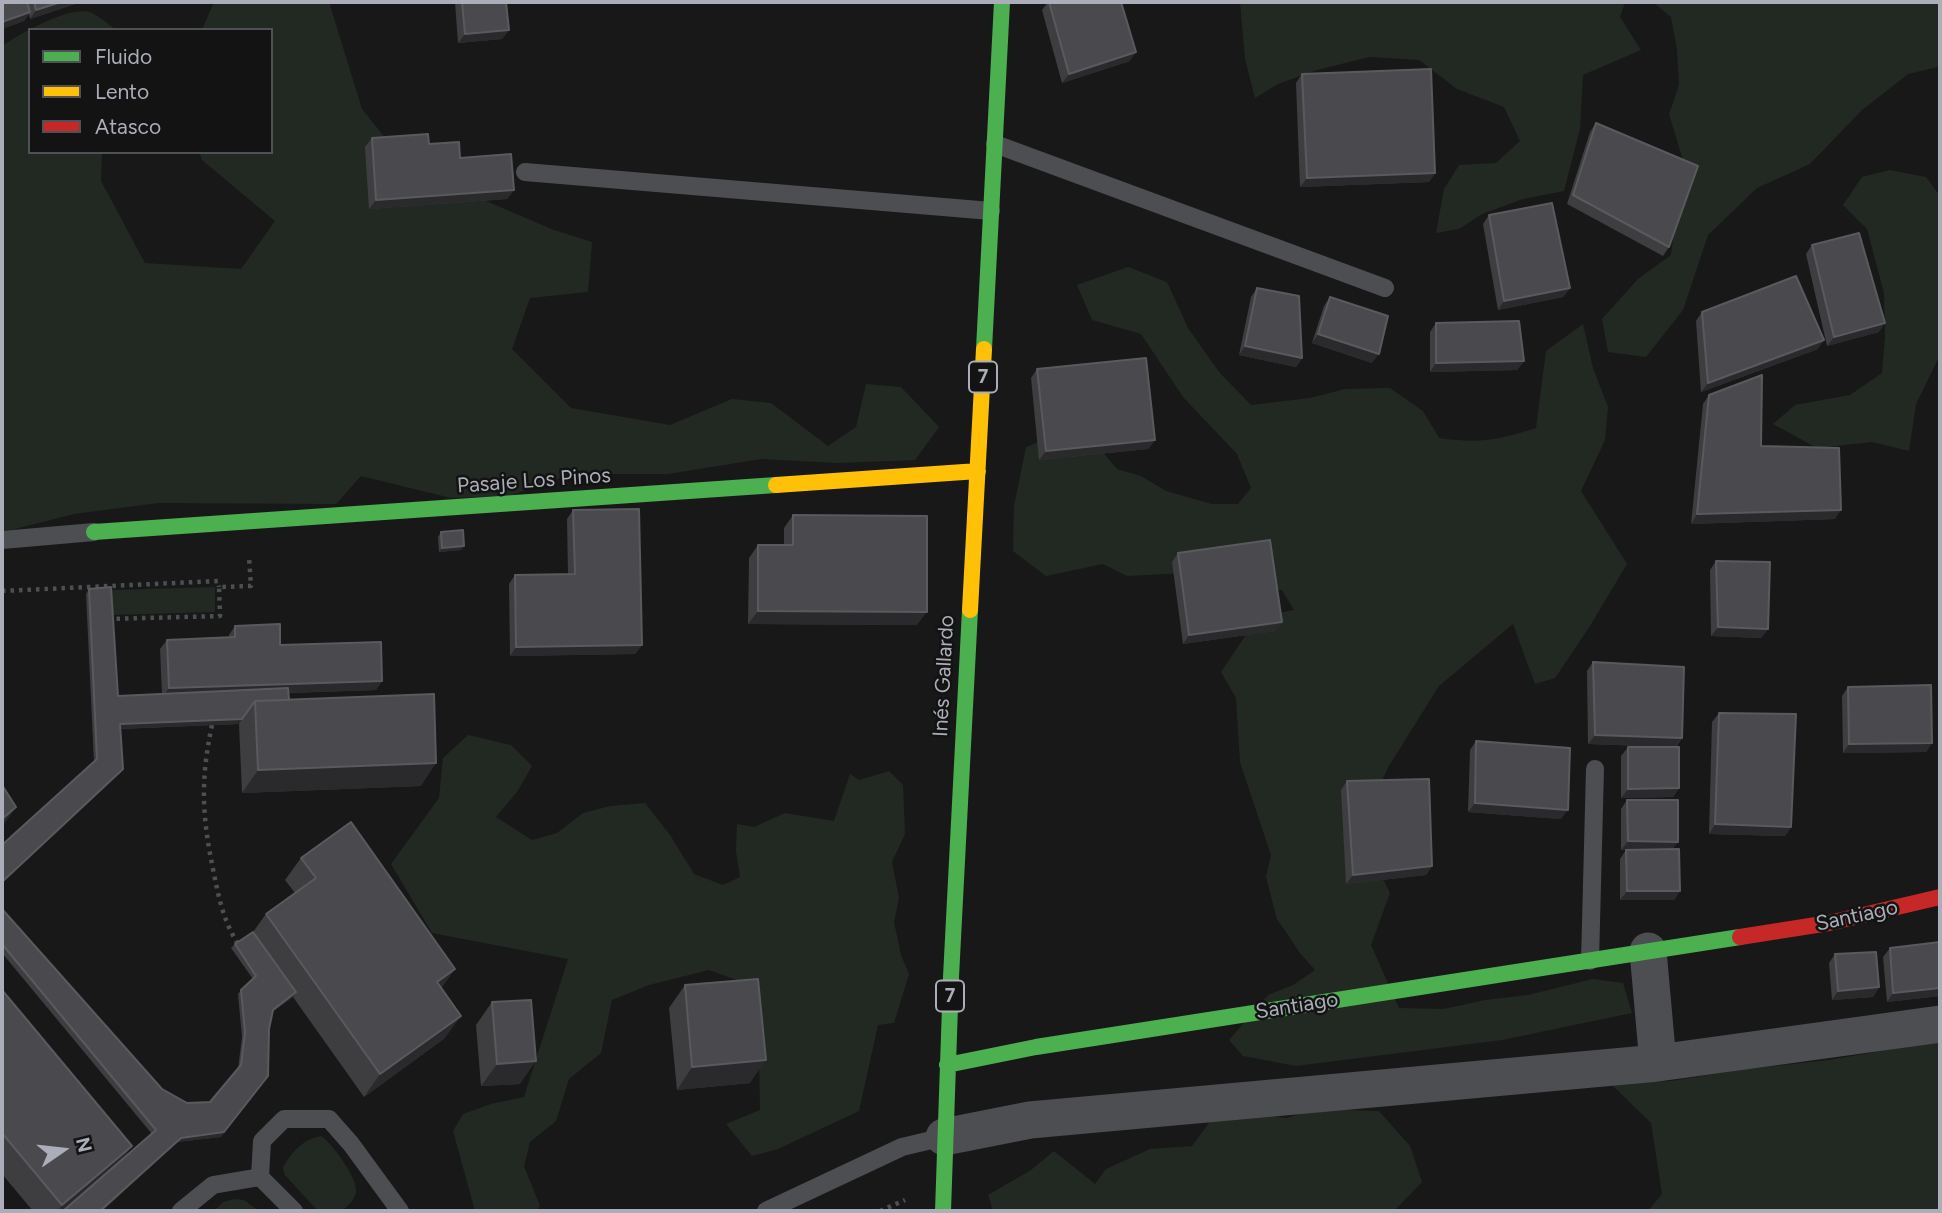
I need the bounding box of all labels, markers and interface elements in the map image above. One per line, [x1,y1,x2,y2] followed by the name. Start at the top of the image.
[28,28,273,154] legend
[95,44,152,69] text: Fluido
[95,79,149,104] text: Lento
[95,114,161,139] text: Atasco
[969,362,997,392] road number: 7
[456,463,612,499] street label: Pasaje Los Pinos
[928,614,960,738] street label: Inés Gallardo
[1814,895,1900,937] street label: Santiago
[936,980,964,1012] road number: 7
[1254,987,1340,1025] street label: Santiago
[28,1115,98,1185] north arrow
[71,1135,97,1155] text: N

